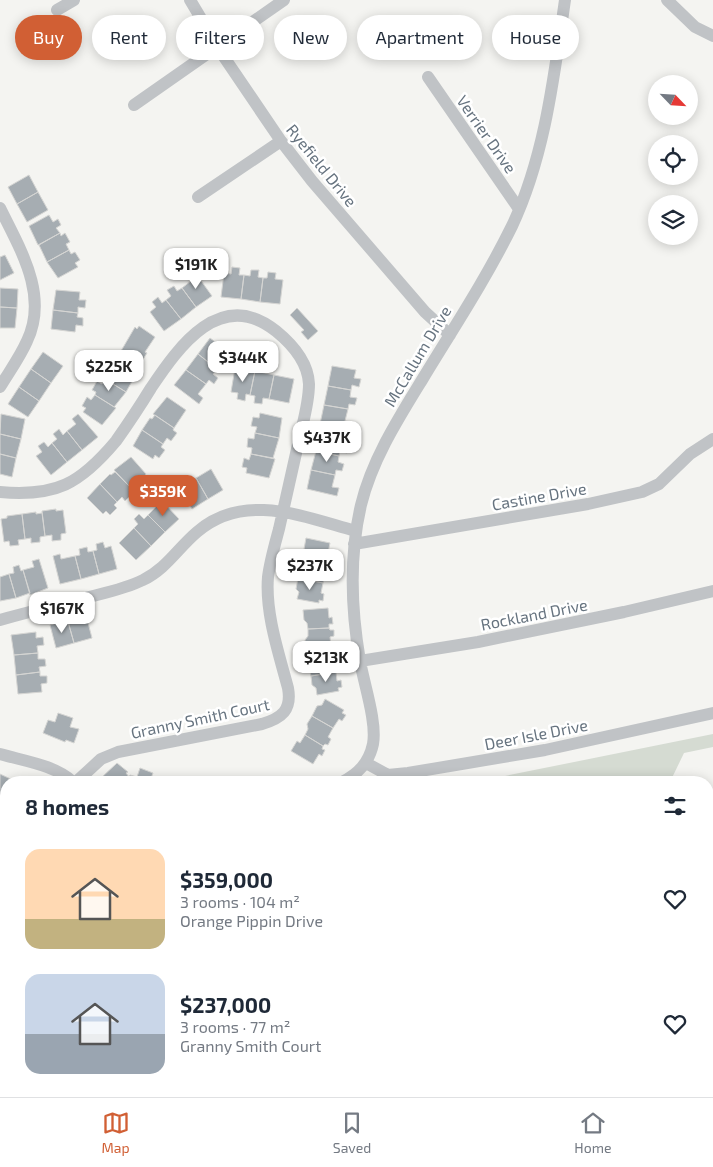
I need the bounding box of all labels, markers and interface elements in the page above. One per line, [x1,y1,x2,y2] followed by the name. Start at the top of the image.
[15,15,82,60] chip: Buy
[92,15,166,60] chip: Rent
[176,15,264,60] chip: Filters
[274,15,347,60] chip: New
[357,15,482,60] chip: Apartment
[492,15,579,60] chip: House
[648,75,698,125] north arrow
[648,75,698,245] map controls
[453,91,521,177] street label: Verrier Drive
[283,120,361,210] street label: Ryefield Drive
[648,135,698,185] button: locate
[648,195,698,245] button: layers
[161,248,231,290] pin: $191K
[175,254,217,273] text: $191K
[380,302,454,410] street label: McCallum Drive
[208,340,278,383] pin: $344K
[219,347,267,366] text: $344K
[74,350,144,392] pin: $225K
[86,356,132,375] text: $225K
[292,420,362,463] pin: $437K
[303,427,351,446] text: $437K
[128,474,198,517] pin: $359K
[490,478,588,514] street label: Castine Drive
[140,481,186,500] text: $359K
[275,548,345,591] pin: $237K
[287,555,333,574] text: $237K
[27,592,97,634] pin: $167K
[479,594,589,634] street label: Rockland Drive
[40,598,84,617] text: $167K
[291,640,361,683] pin: $213K
[304,647,348,666] text: $213K
[129,694,271,742] street label: Granny Smith Court
[483,715,589,753] street label: Deer Isle Drive
[661,792,689,820] icon: filters
[25,794,109,819] text: 8 homes
[180,867,273,892] text: $359,000
[65,869,125,929] icon: home
[661,885,689,913] icon: heart
[180,892,300,911] text: 3 rooms · 104 m²
[180,911,323,930] text: Orange Pippin Drive
[180,992,271,1017] text: $237,000
[65,994,125,1054] icon: home
[661,1010,689,1038] icon: heart
[180,1017,291,1036] text: 3 rooms · 77 m²
[180,1036,321,1055] text: Granny Smith Court
[102,1109,130,1156] tab: Map
[333,1109,371,1156] tab: Saved
[574,1109,611,1156] tab: Home

